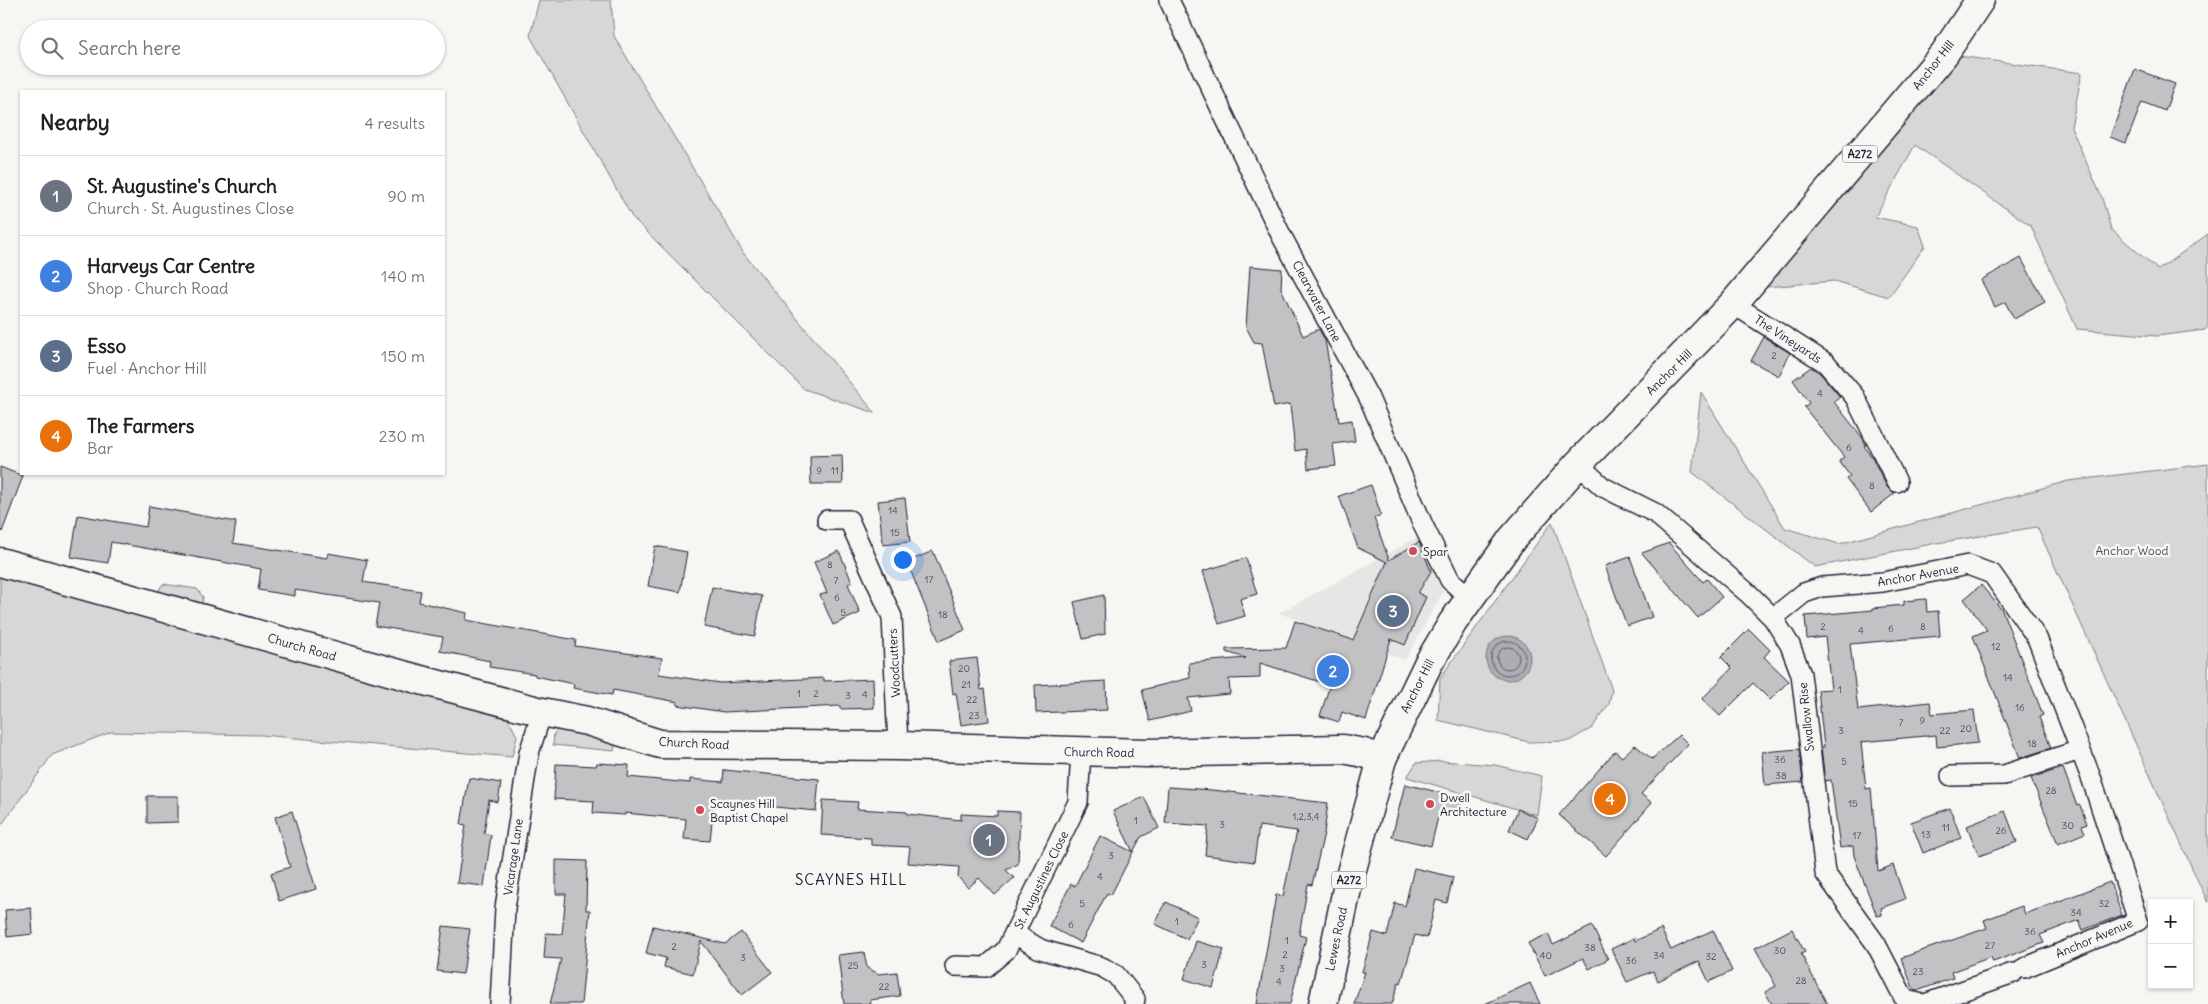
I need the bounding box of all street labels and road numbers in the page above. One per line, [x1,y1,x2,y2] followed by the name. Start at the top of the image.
[1909,37,1957,93] street label: Anchor Hill
[1842,146,1878,162] road number: A272
[1289,258,1345,344] street label: Clearwater Lane
[1752,312,1824,366] street label: The Vineyards
[1643,346,1695,398] street label: Anchor Hill
[1876,560,1960,590] street label: Anchor Avenue
[885,628,903,698] street label: Woodcutters
[266,630,338,664] street label: Church Road
[1397,656,1437,716] street label: Anchor Hill
[1795,682,1817,752] street label: Swallow Rise
[658,734,730,752] street label: Church Road
[1064,744,1134,760] street label: Church Road
[500,818,526,896] street label: Vicarage Lane
[1011,828,1071,932] street label: St. Augustines Close
[1332,872,1366,888] road number: A272
[1322,906,1350,972] street label: Lewes Road
[2053,915,2135,961] street label: Anchor Avenue

